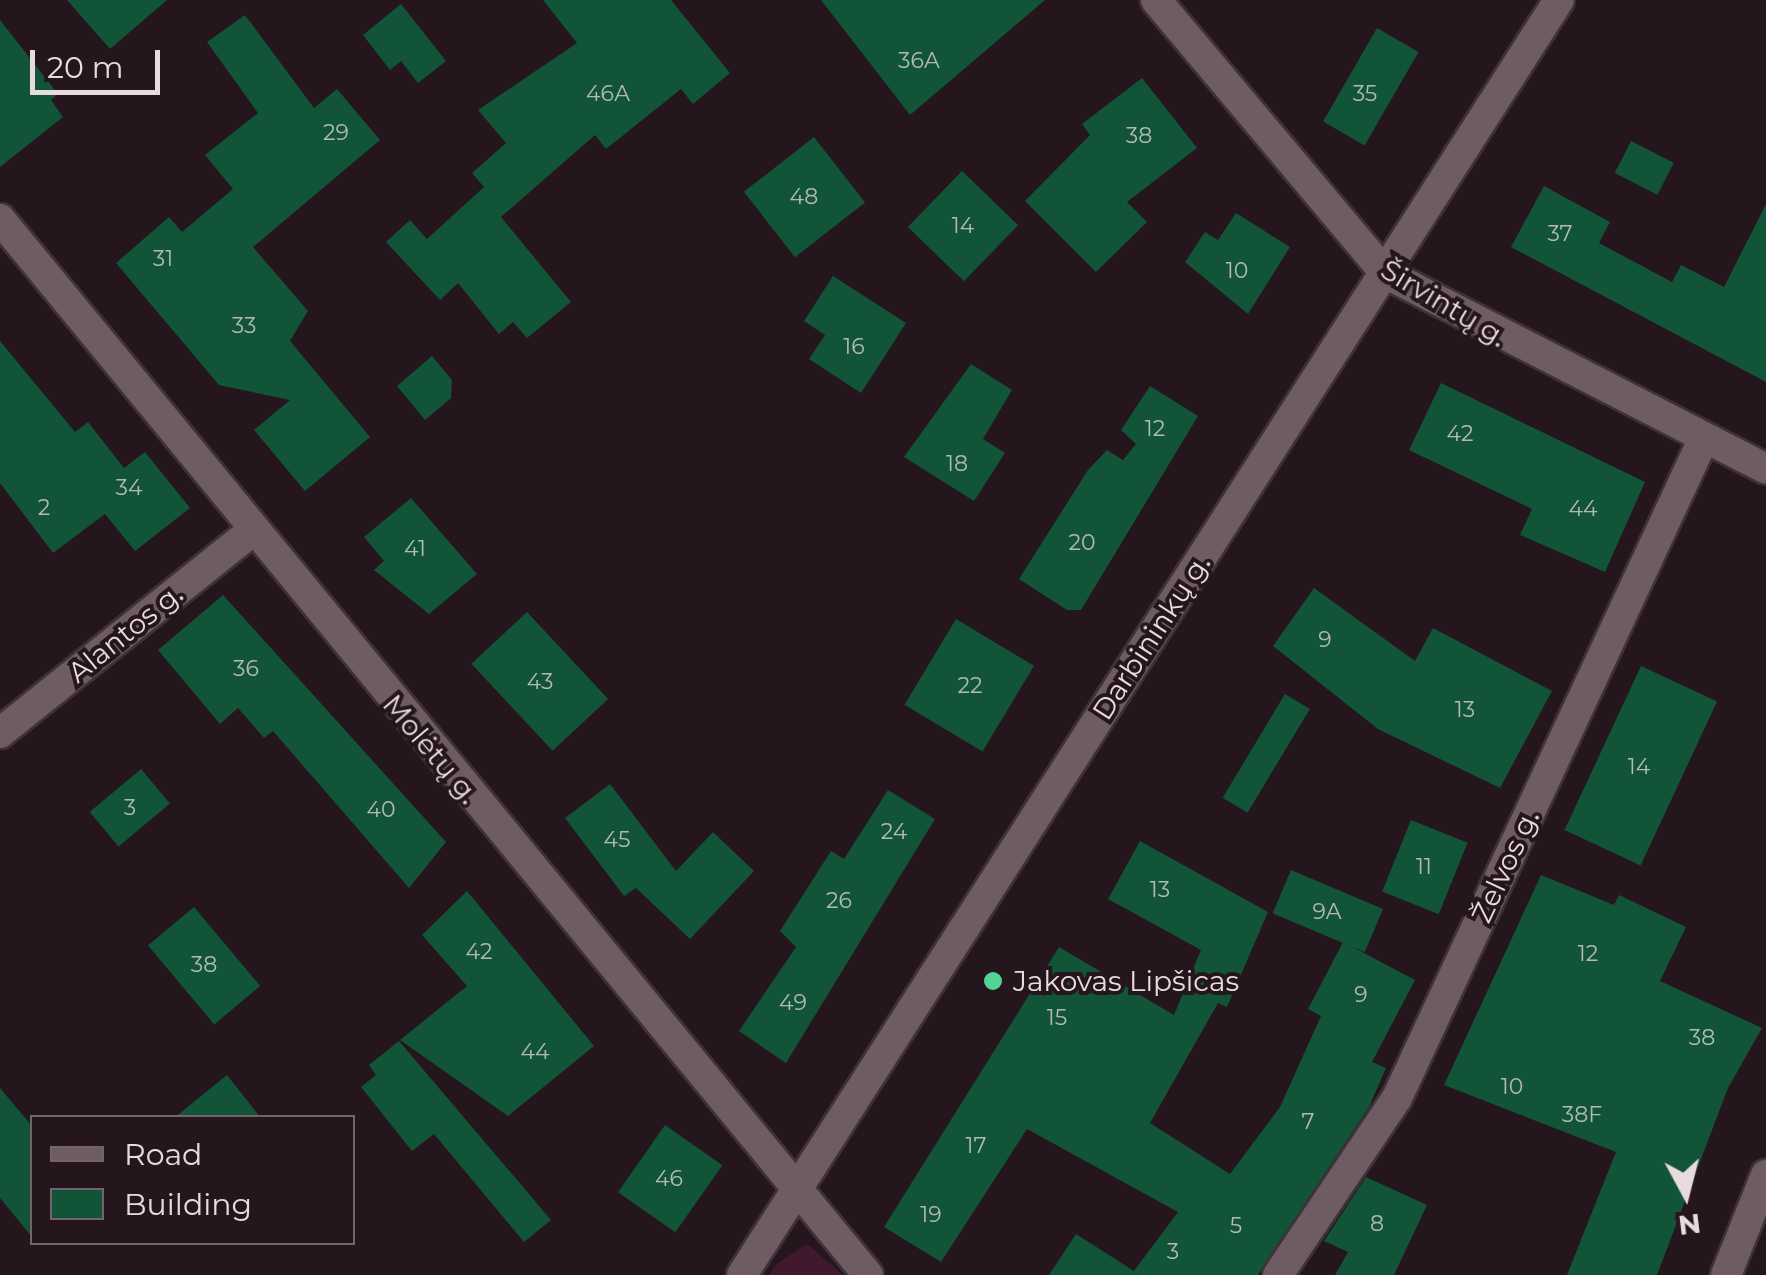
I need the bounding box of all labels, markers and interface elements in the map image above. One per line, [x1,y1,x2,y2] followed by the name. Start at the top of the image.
[35,30,165,92] scale bar
[898,48,940,74] house number: 36A
[47,49,124,86] text: 20 m
[586,81,630,107] house number: 46A
[1353,81,1377,107] house number: 35
[323,120,349,146] house number: 29
[1126,123,1152,149] house number: 38
[790,184,818,210] house number: 48
[952,213,974,239] house number: 14
[1547,221,1573,247] house number: 37
[153,246,173,272] house number: 31
[1375,252,1513,354] street label: Širvintų g.
[1226,258,1248,284] house number: 10
[232,313,256,339] house number: 33
[843,334,865,360] house number: 16
[1145,416,1165,442] house number: 12
[1447,421,1473,447] house number: 42
[946,451,968,477] house number: 18
[116,475,142,501] house number: 34
[38,495,50,521] house number: 2
[1568,496,1598,522] house number: 44
[1068,530,1096,556] house number: 20
[404,536,426,562] house number: 41
[1085,548,1217,726] street label: Darbininkų g.
[61,577,189,689] street label: Alantos g.
[1318,627,1332,653] house number: 9
[233,656,259,682] house number: 36
[527,669,553,695] house number: 43
[958,673,982,699] house number: 22
[376,688,486,810] street label: Molėtų g.
[1455,697,1475,723] house number: 13
[1628,754,1650,780] house number: 14
[124,795,136,821] house number: 3
[366,797,396,823] house number: 40
[1464,804,1546,928] street label: Želvos g.
[881,819,907,845] house number: 24
[604,827,630,853] house number: 45
[1416,854,1432,880] house number: 11
[1150,877,1170,903] house number: 13
[826,888,852,914] house number: 26
[1312,899,1342,925] house number: 9A
[466,939,492,965] house number: 42
[1578,941,1598,967] house number: 12
[191,952,217,978] house number: 38
[1013,964,1239,998] place label: Jakovas Lipšicas
[982,970,1004,992] marker: Jakovas Lipšicas
[1354,982,1368,1008] house number: 9
[779,990,807,1016] house number: 49
[1047,1005,1067,1031] house number: 15
[1689,1025,1715,1051] house number: 38
[520,1039,550,1065] house number: 44
[1501,1074,1523,1100] house number: 10
[1562,1102,1602,1128] house number: 38F
[1302,1109,1314,1135] house number: 7
[30,1115,355,1245] legend
[966,1133,986,1159] house number: 17
[124,1136,202,1173] text: Road
[1636,1145,1736,1245] north arrow
[655,1166,683,1192] house number: 46
[124,1186,252,1223] text: Building
[920,1202,942,1228] house number: 19
[1676,1207,1703,1243] text: N
[1370,1211,1384,1237] house number: 8
[1230,1213,1242,1239] house number: 5
[1167,1239,1179,1265] house number: 3

